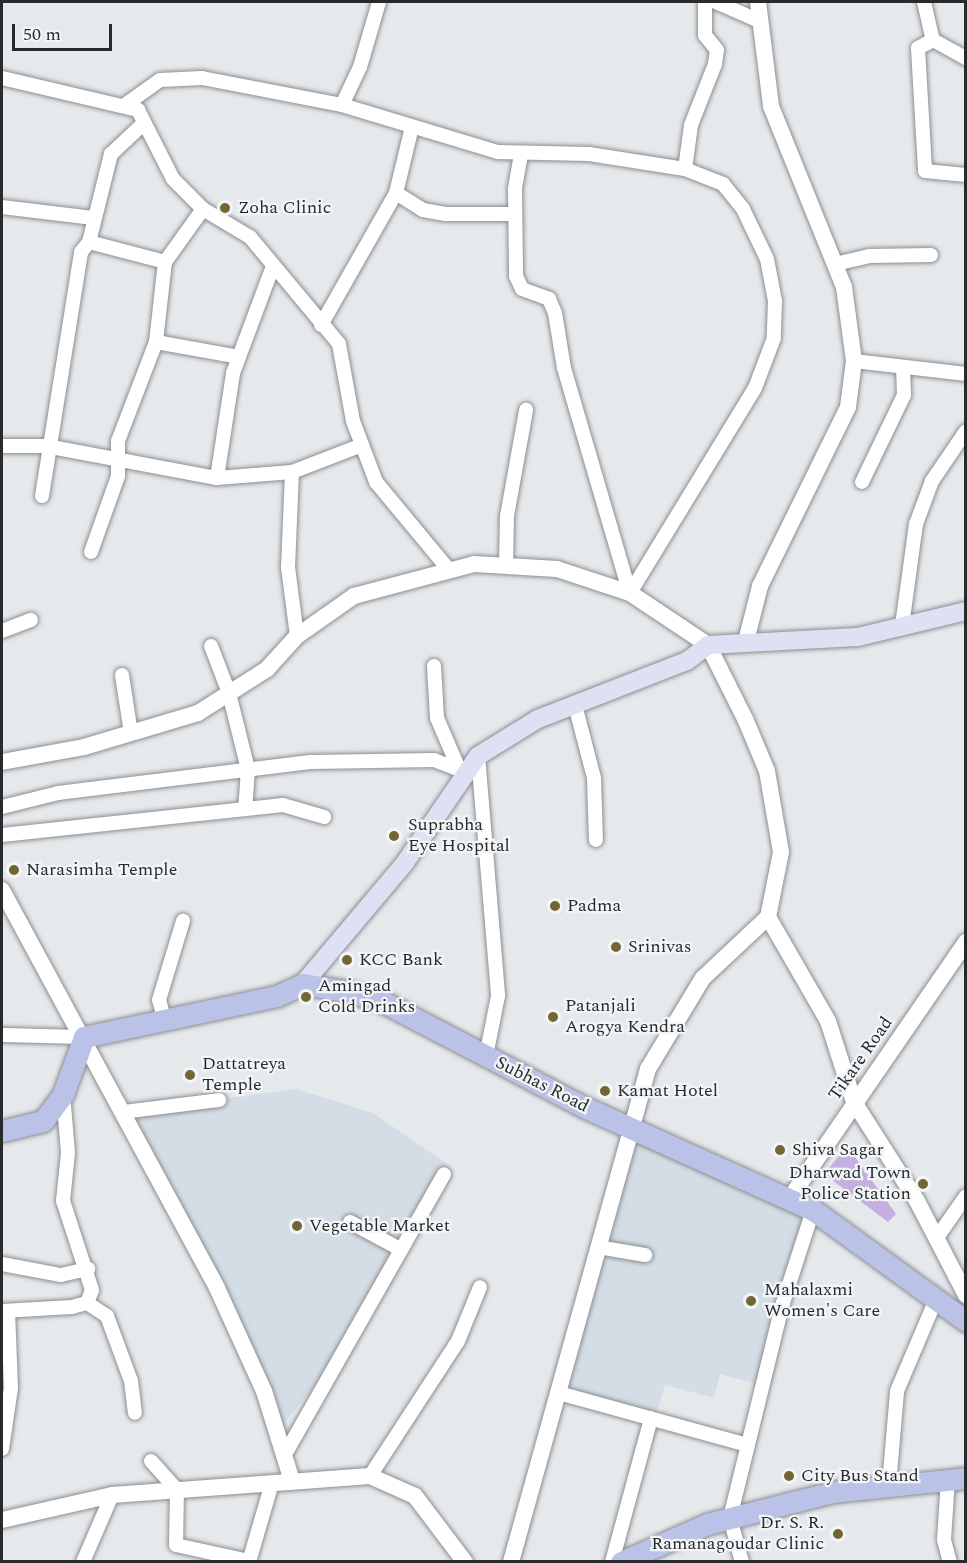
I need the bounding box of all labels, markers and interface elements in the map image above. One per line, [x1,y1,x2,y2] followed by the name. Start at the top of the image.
[15,12,116,50] scale bar
[23,21,61,48] text: 50 m
[238,197,331,219] place label: Zoha Clinic
[216,199,234,217] marker: Zoha Clinic
[408,815,510,858] place label: Suprabha Eye Hospital
[385,827,403,845] marker: Suprabha Eye Hospital
[26,859,177,881] place label: Narasimha Temple
[7,863,21,877] marker: Narasimha Temple
[567,895,621,917] place label: Padma
[548,899,562,913] marker: Padma
[628,936,692,958] place label: Srinivas
[609,940,623,954] marker: Srinivas
[359,949,443,971] place label: KCC Bank
[340,953,354,967] marker: KCC Bank
[318,976,415,1018] place label: Amingad Cold Drinks
[299,990,313,1004] marker: Amingad Cold Drinks
[565,996,685,1038] place label: Patanjali Arogya Kendra
[546,1010,560,1024] marker: Patanjali Arogya Kendra
[824,1013,898,1105] street label: Tikare Road
[492,1052,592,1118] street label: Subhas Road
[202,1054,286,1096] place label: Dattatreya Temple
[183,1068,197,1082] marker: Dattatreya Temple
[617,1080,718,1102] place label: Kamat Hotel
[598,1084,612,1098] marker: Kamat Hotel
[792,1139,884,1161] place label: Shiva Sagar
[773,1143,787,1157] marker: Shiva Sagar
[789,1163,911,1206] place label: Dharwad Town Police Station
[916,1177,930,1191] marker: Dharwad Town Police Station
[309,1215,450,1237] place label: Vegetable Market
[290,1219,304,1233] marker: Vegetable Market
[764,1280,880,1322] place label: Mahalaxmi Women's Care
[742,1292,760,1310] marker: Mahalaxmi Women's Care
[801,1465,919,1487] place label: City Bus Stand
[782,1469,796,1483] marker: City Bus Stand
[651,1513,824,1556] place label: Dr. S. R. Ramanagoudar Clinic
[829,1525,847,1543] marker: Dr. S. R. Ramanagoudar Clinic

